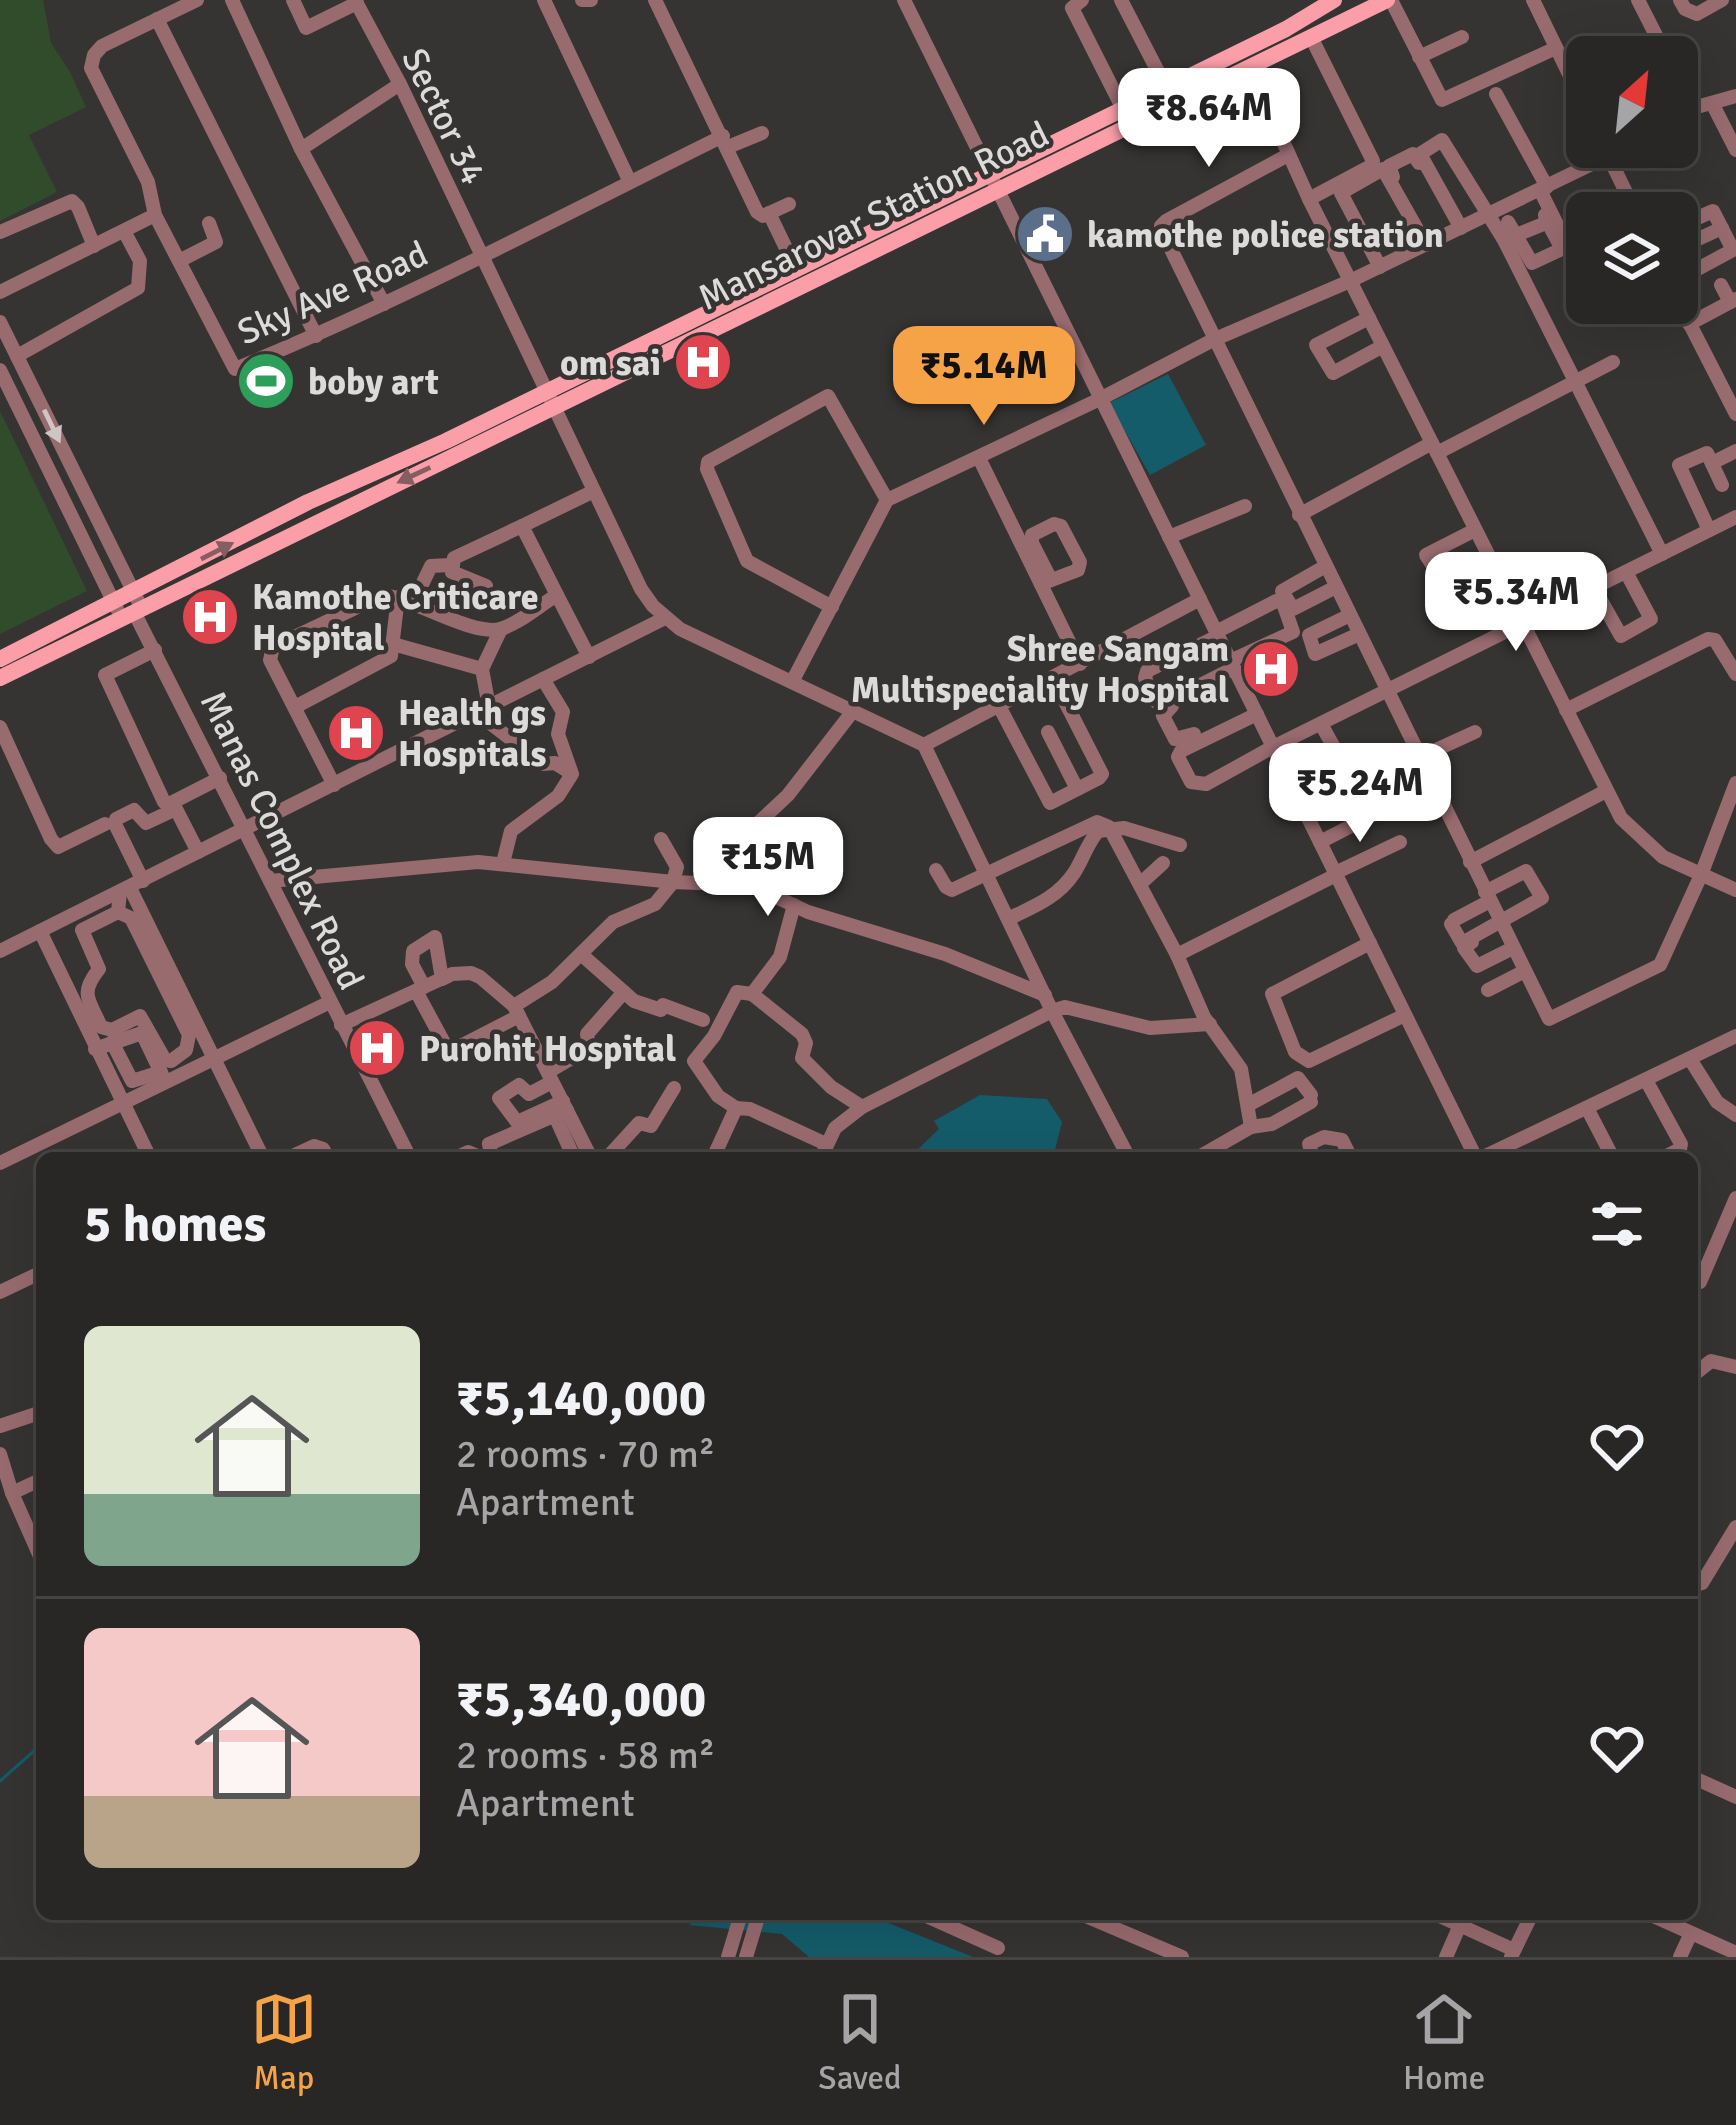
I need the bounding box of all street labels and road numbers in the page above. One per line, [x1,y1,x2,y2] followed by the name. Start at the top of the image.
[391,41,496,192] street label: Sector 34
[691,112,1056,321] street label: Mansarovar Station Road
[231,232,435,355] street label: Sky Ave Road
[190,684,373,997] street label: Manas Complex Road

